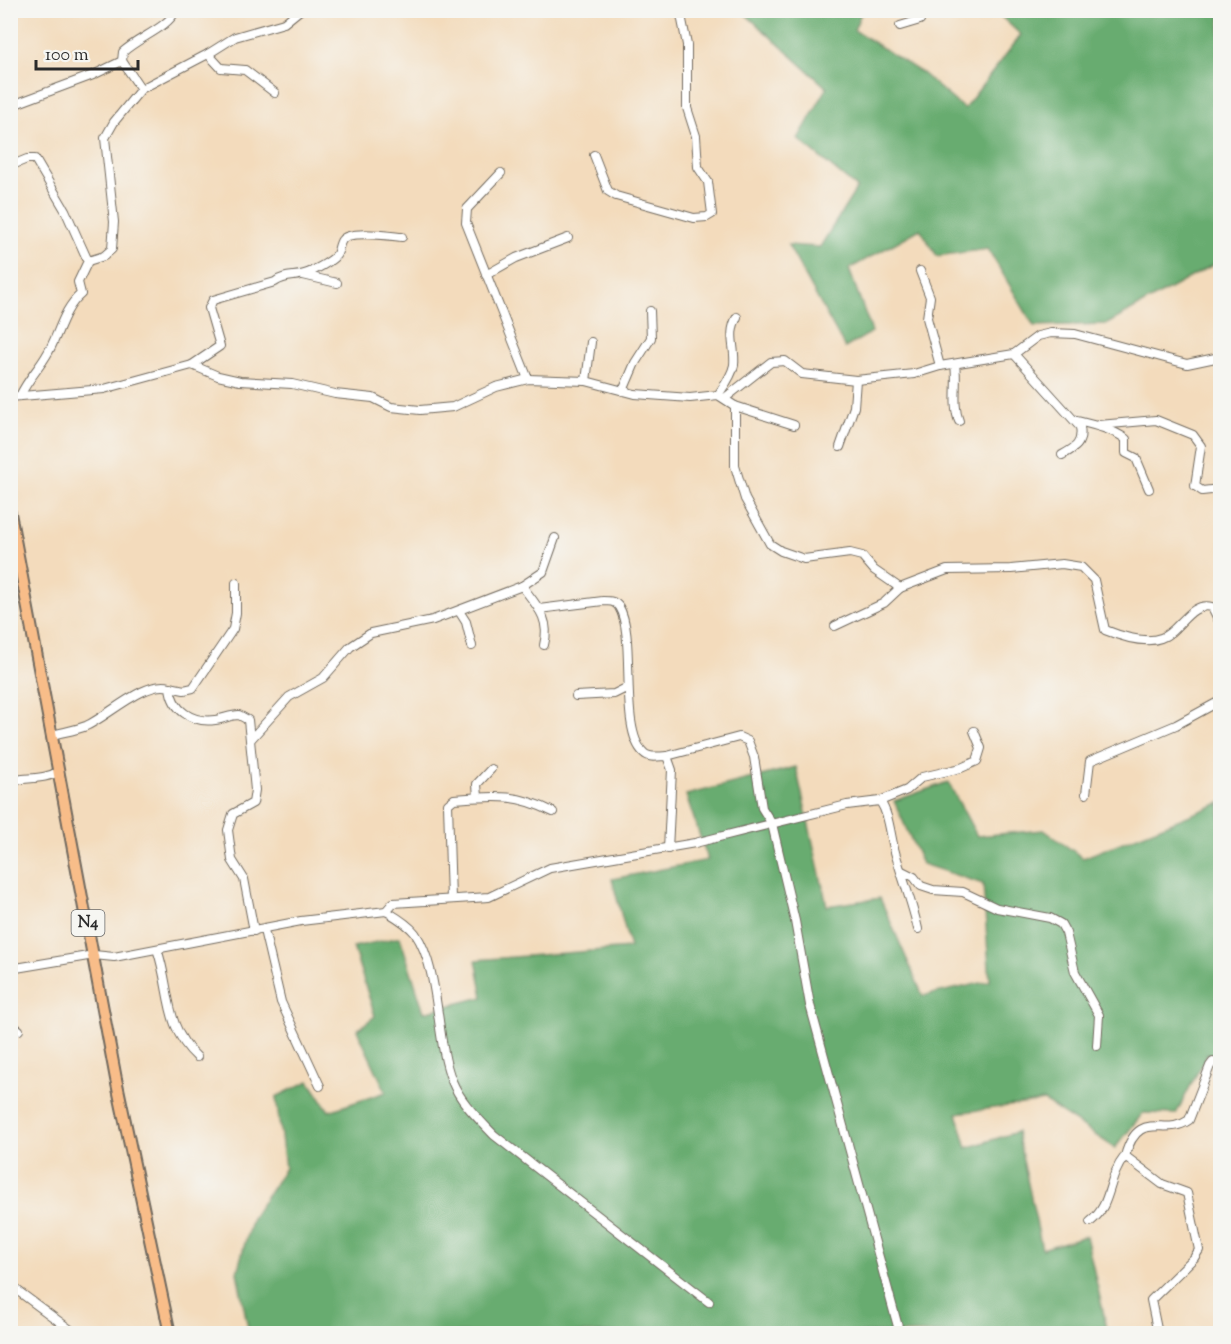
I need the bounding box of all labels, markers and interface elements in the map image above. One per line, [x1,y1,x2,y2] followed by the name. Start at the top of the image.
[36,33,138,71] scale bar
[45,43,89,69] text: 100 m
[72,910,104,936] road number: N4

